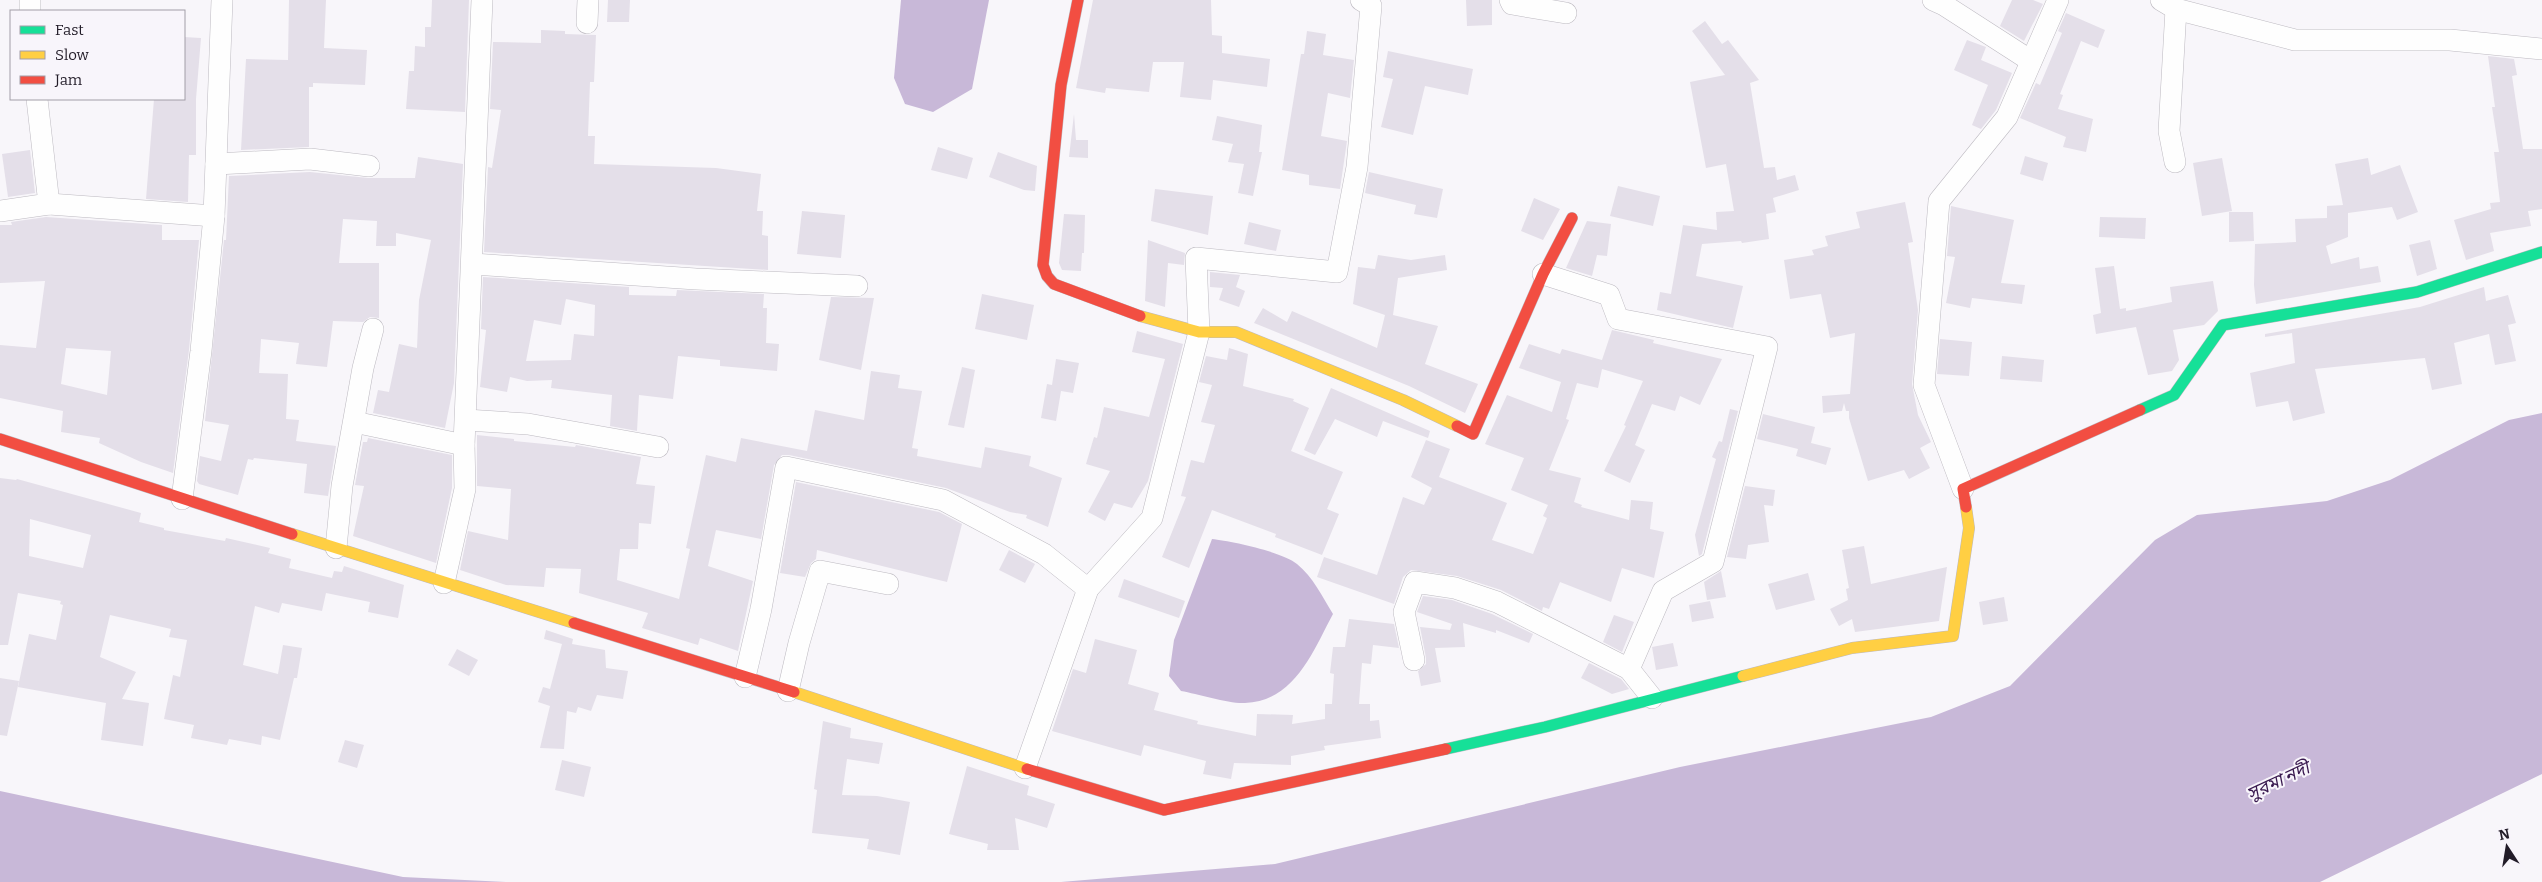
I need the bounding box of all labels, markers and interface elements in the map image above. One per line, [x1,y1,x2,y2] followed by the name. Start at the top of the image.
[10,10,185,100] legend
[55,21,84,39] text: Fast
[55,46,90,64] text: Slow
[54,71,83,89] text: Jam
[2243,756,2316,805] water label: সুরমা নদী
[2482,822,2532,872] north arrow
[2497,825,2512,844] text: N

